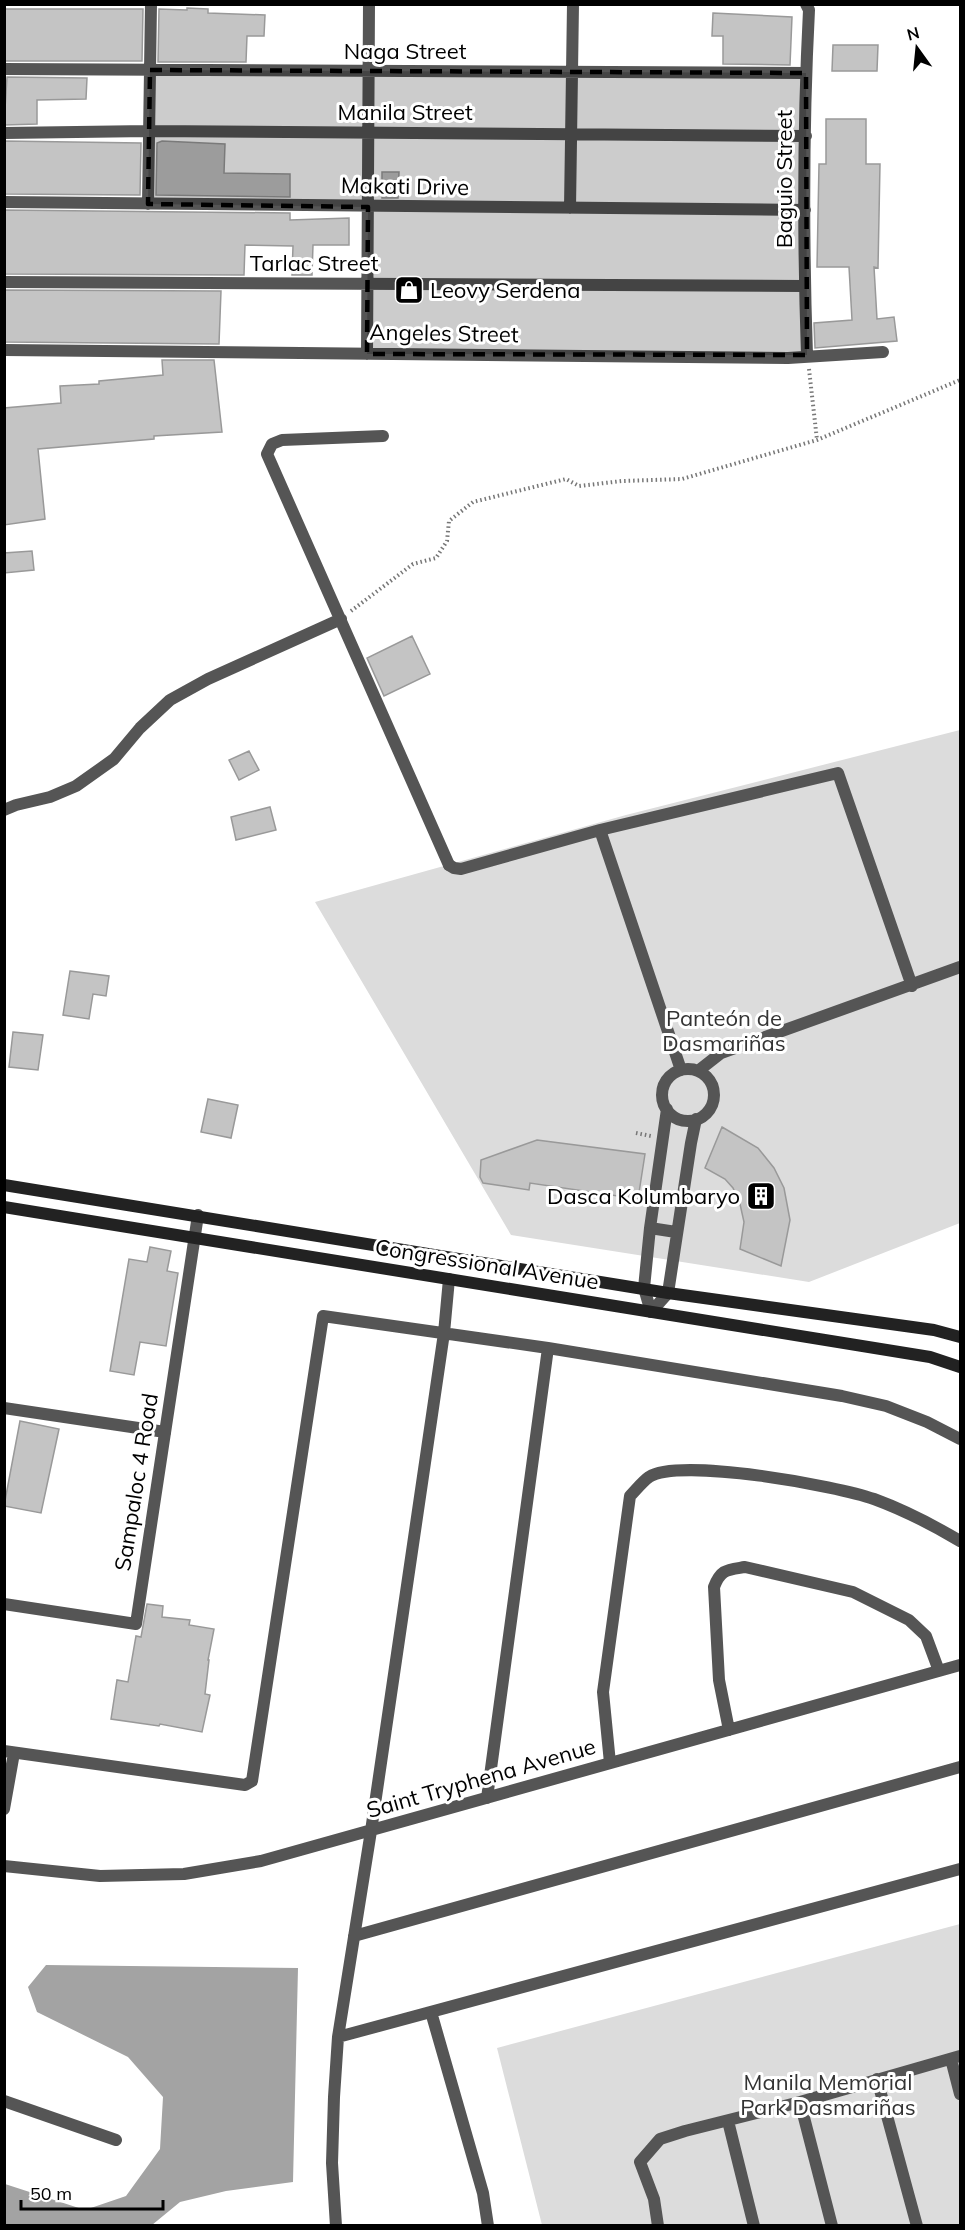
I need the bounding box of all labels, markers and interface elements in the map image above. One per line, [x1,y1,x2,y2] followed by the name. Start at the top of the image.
[887,18,947,78] north arrow
[905,22,922,45] text: N
[344,37,467,65] street label: Naga Street
[337,98,473,126] street label: Manila Street
[770,109,798,248] street label: Baguio Street
[341,171,469,201] street label: Makati Drive
[250,249,379,277] street label: Tarlac Street
[393,274,425,306] shop icon: Leovy Serdena
[430,276,580,304] place label: Leovy Serdena
[369,318,519,348] street label: Angeles Street
[662,1004,786,1057] park label: Panteón de Dasmariñas
[745,1180,777,1212] building icon: Dasca Kolumbaryo
[547,1182,740,1210] place label: Dasca Kolumbaryo
[373,1232,601,1296] street label: Congressional Avenue
[108,1391,164,1573] street label: Sampaloc 4 Road
[363,1732,599,1824] street label: Saint Tryphena Avenue
[740,2068,916,2121] park label: Manila Memorial Park Dasmariñas
[21,2173,164,2211] scale bar
[30,2182,72,2205] text: 50 m

